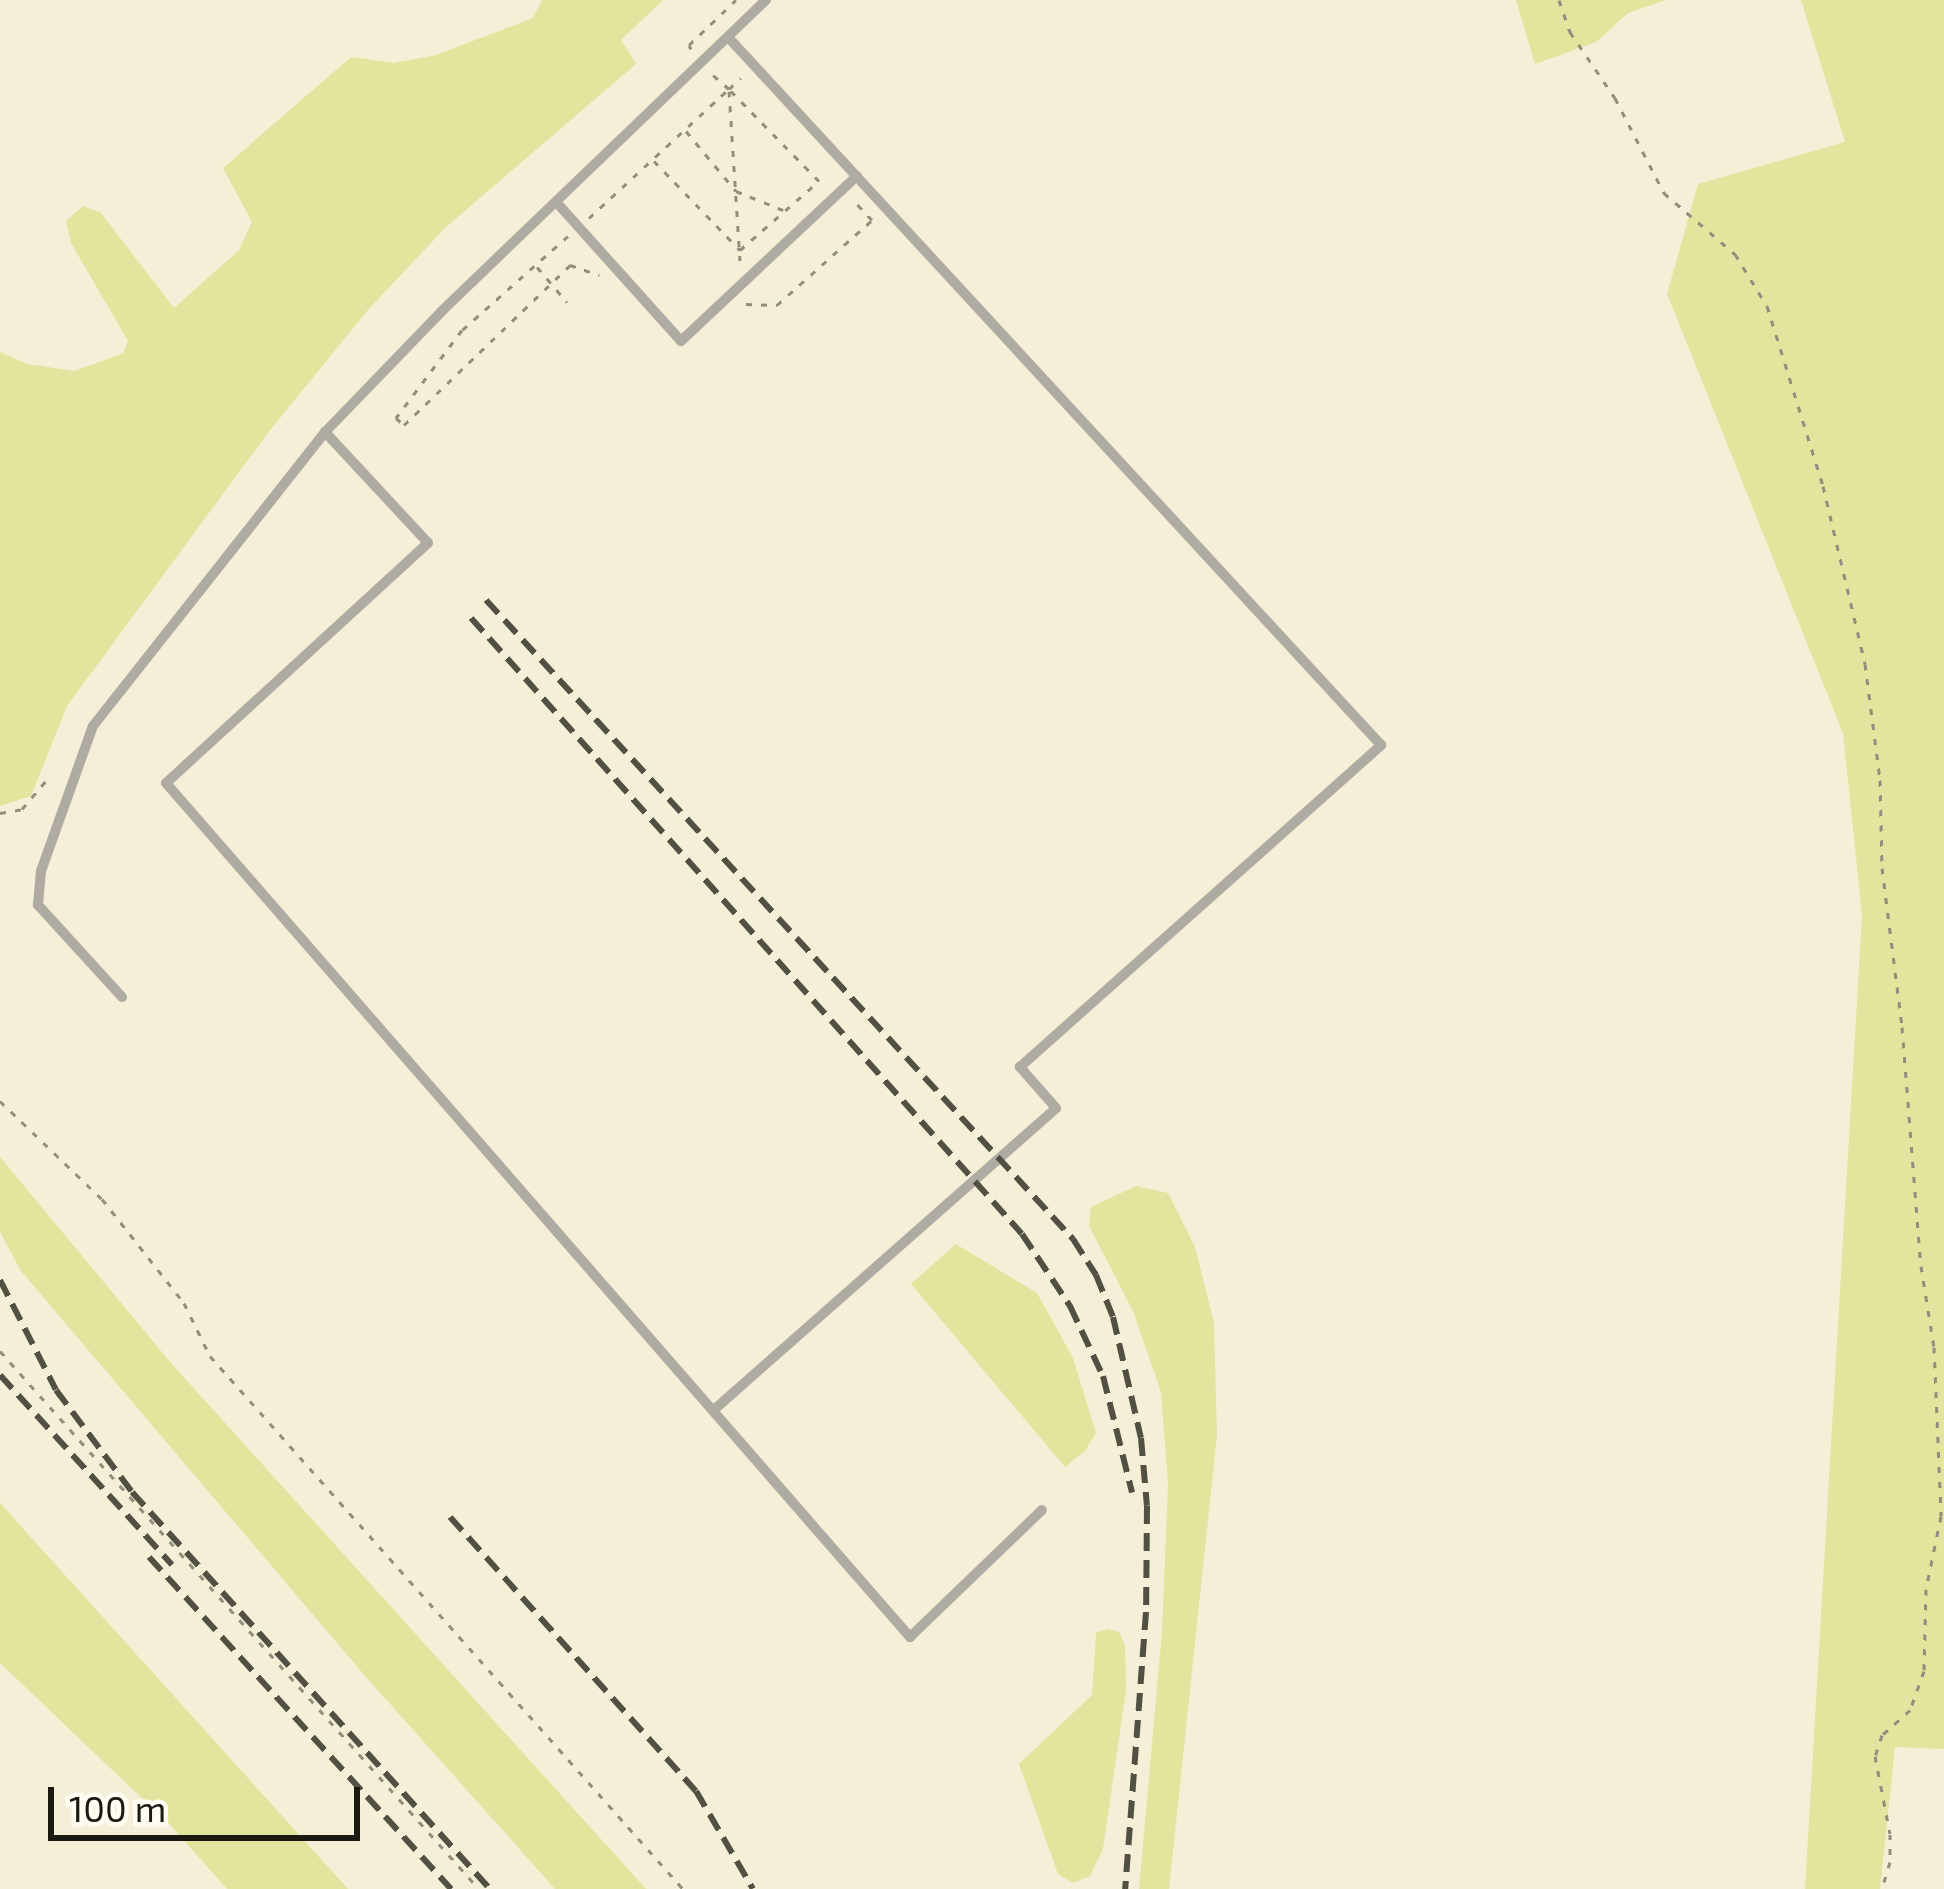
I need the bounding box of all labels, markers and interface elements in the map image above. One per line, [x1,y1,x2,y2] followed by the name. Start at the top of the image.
[54,1763,366,1837] scale bar
[69,1786,166,1829] text: 100 m

